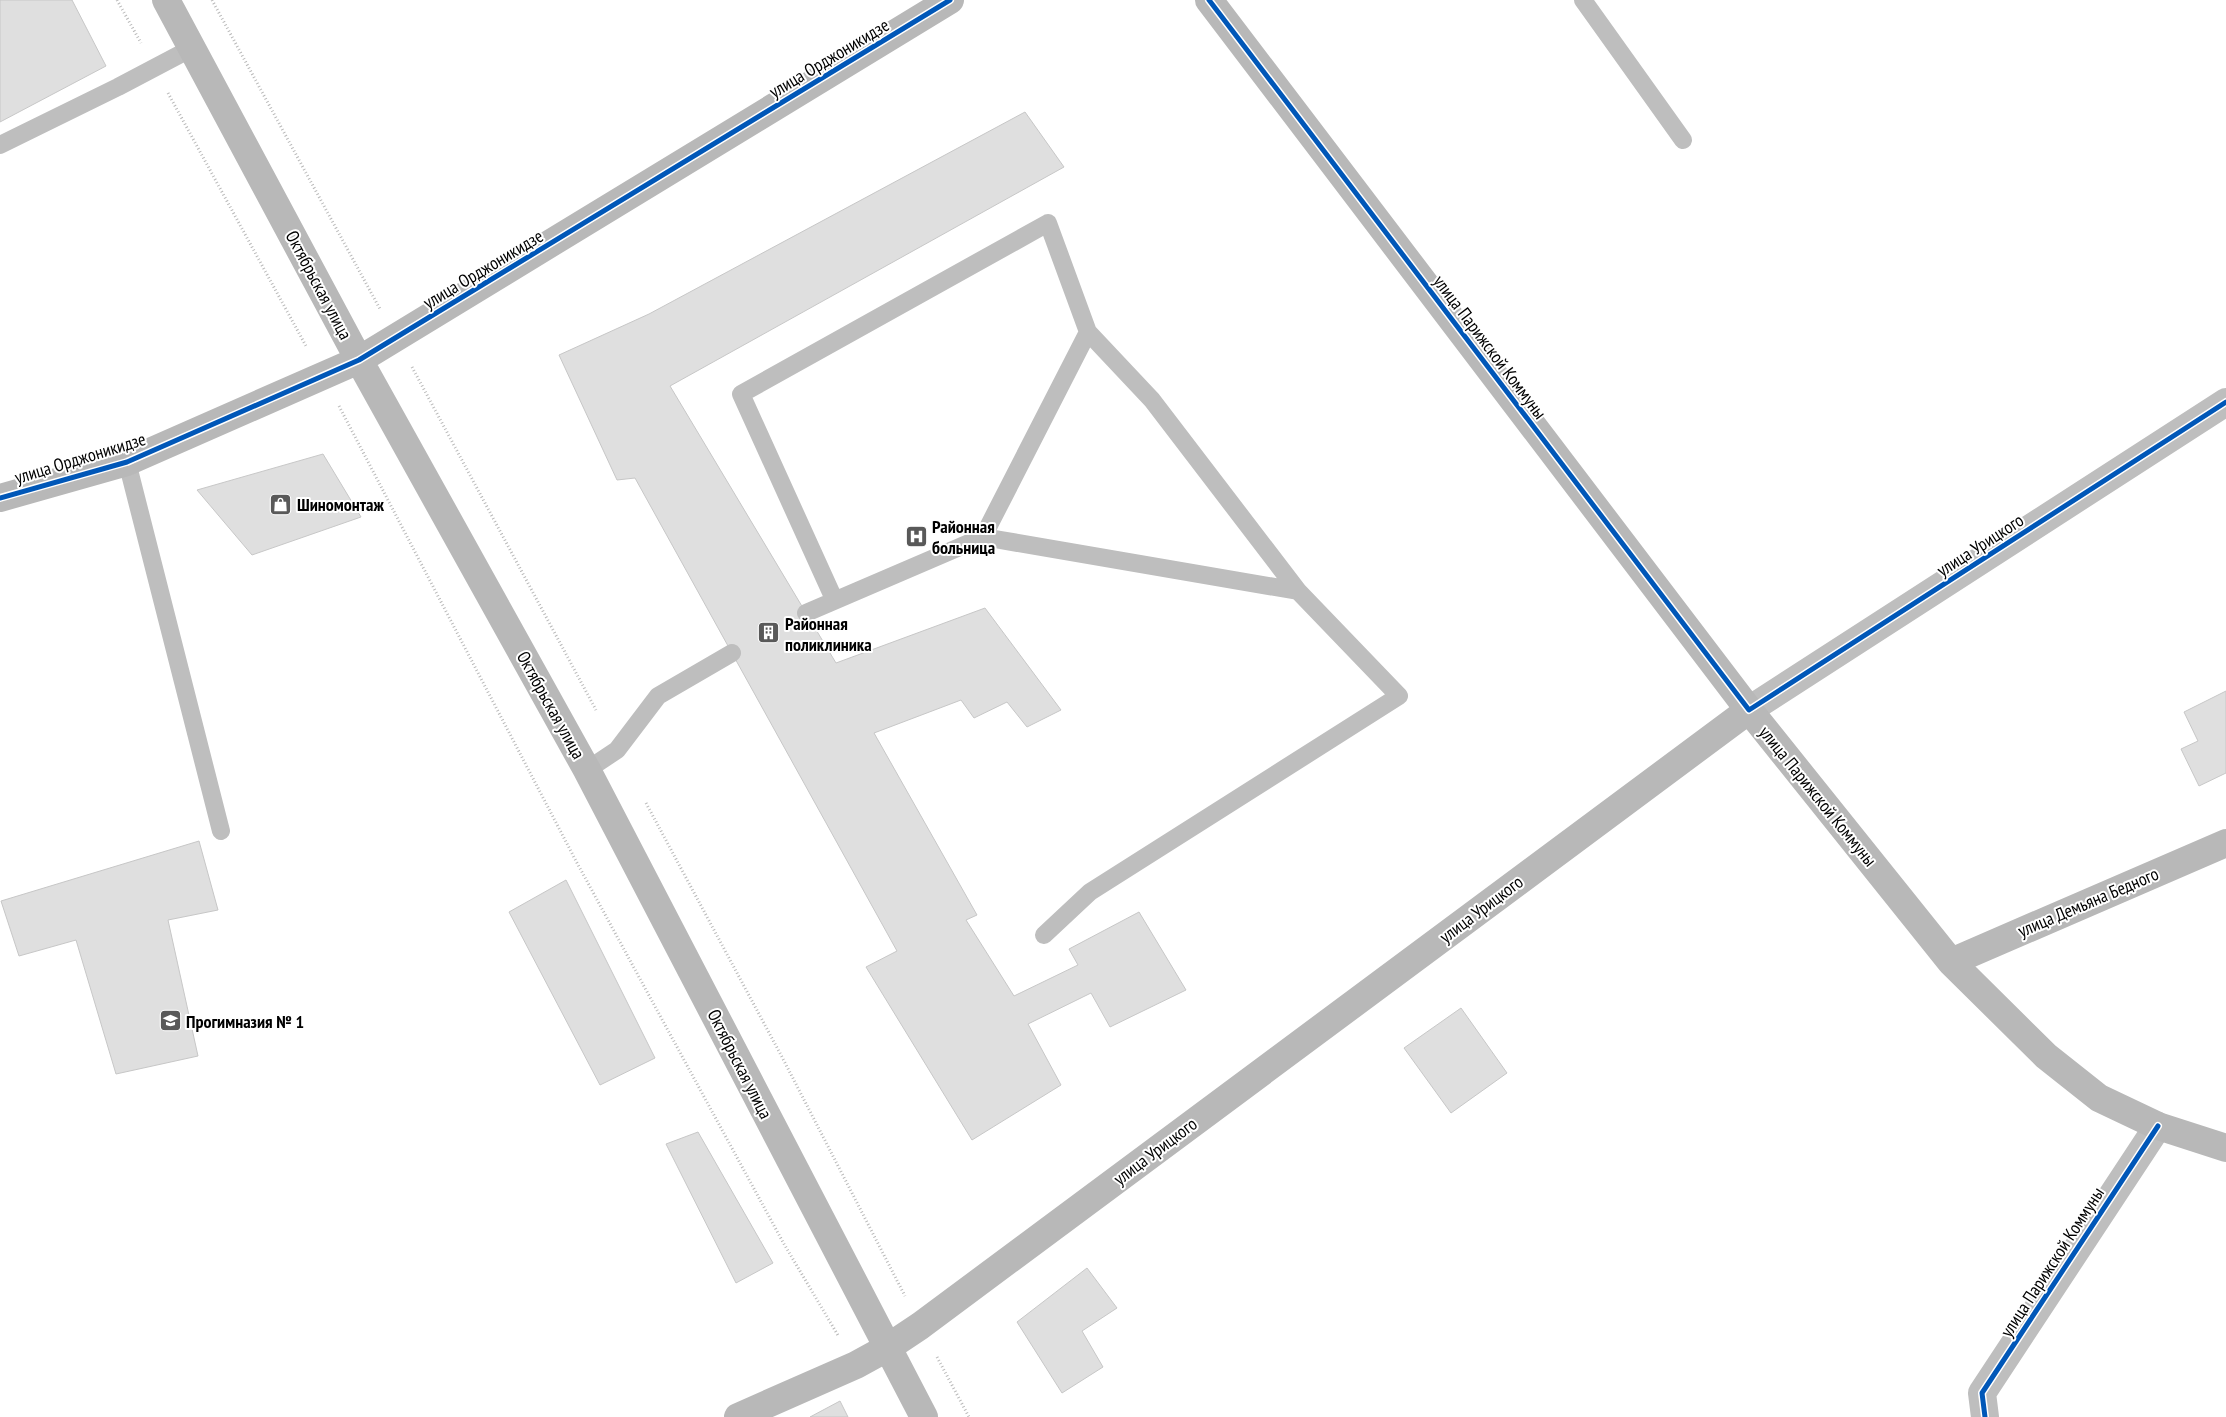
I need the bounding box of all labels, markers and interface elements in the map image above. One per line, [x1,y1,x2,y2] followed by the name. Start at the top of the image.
[765,13,893,103] street label: улица Орджоникидзе
[419,224,547,314] street label: улица Орджоникидзе
[281,227,357,343] street label: Октябрьская улица
[1428,270,1552,424] street label: улица Парижской Коммуны
[12,427,148,489] street label: улица Орджоникидзе
[269,492,293,516] shop icon: Шиномонтаж
[297,493,384,516] place label: Шиномонтаж
[1932,508,2028,582] street label: улица Урицкого
[932,515,995,559] place label: Районная больница
[904,524,928,548] hospital icon: Районная больница
[785,612,872,656] place label: Районная поликлиника
[757,621,781,645] building icon: Районная поликлиника
[512,647,590,763] street label: Октябрьская улица
[1754,721,1882,871] street label: улица Парижской Коммуны
[2014,862,2162,942] street label: улица Демьяна Бедного
[1435,870,1528,948] street label: улица Урицкого
[703,1005,777,1123] street label: Октябрьская улица
[158,1009,182,1033] school or university icon: Прогимназия № 1
[186,1010,304,1033] place label: Прогимназия № 1
[1109,1112,1202,1190] street label: улица Урицкого
[1995,1183,2109,1341] street label: улица Парижской Коммуны

